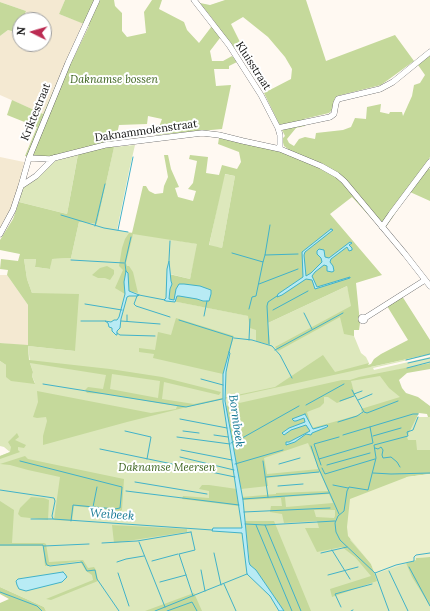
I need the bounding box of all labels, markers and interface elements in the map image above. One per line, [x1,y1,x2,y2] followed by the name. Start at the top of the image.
[12,12,52,52] north arrow
[14,26,28,36] text: N
[233,39,273,93] street label: Kluisstraat
[70,73,158,87] park label: Daknamse bossen
[18,81,54,143] street label: Kriktestraat
[94,117,198,145] street label: Daknammolenstraat
[225,394,247,448] water label: Bormbeek
[118,461,216,475] park label: Daknamse Meersen
[89,506,135,524] water label: Weibeek

